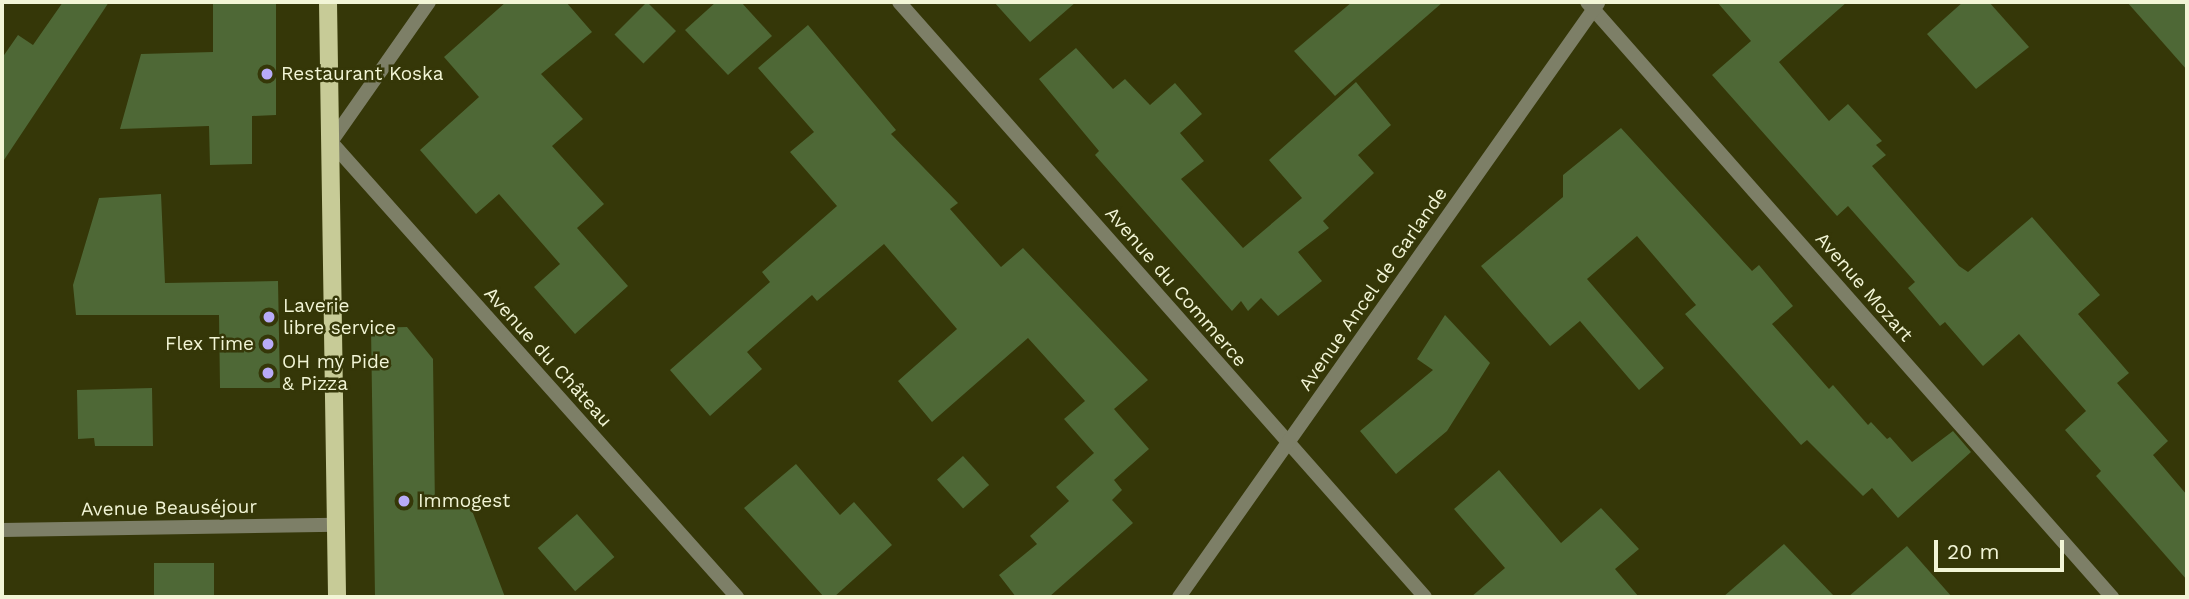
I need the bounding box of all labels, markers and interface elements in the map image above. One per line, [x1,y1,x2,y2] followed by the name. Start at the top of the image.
[281,63,443,85] place label: Restaurant Koska
[259,66,275,82] marker: Restaurant Koska
[1293,182,1453,396] street label: Avenue Ancel de Garlande
[1100,202,1252,372] street label: Avenue du Commerce
[1810,228,1918,346] street label: Avenue Mozart
[479,282,617,432] street label: Avenue du Château
[283,295,396,339] place label: Laverie libre service
[261,309,277,325] marker: Laverie libre service
[164,333,254,355] place label: Flex Time
[260,336,276,352] marker: Flex Time
[282,351,390,395] place label: OH my Pide & Pizza
[260,365,276,381] marker: OH my Pide & Pizza
[418,490,510,512] place label: Immogest
[396,493,412,509] marker: Immogest
[81,495,257,521] street label: Avenue Beauséjour
[1937,526,2066,570] scale bar
[1947,539,1999,564] text: 20 m

